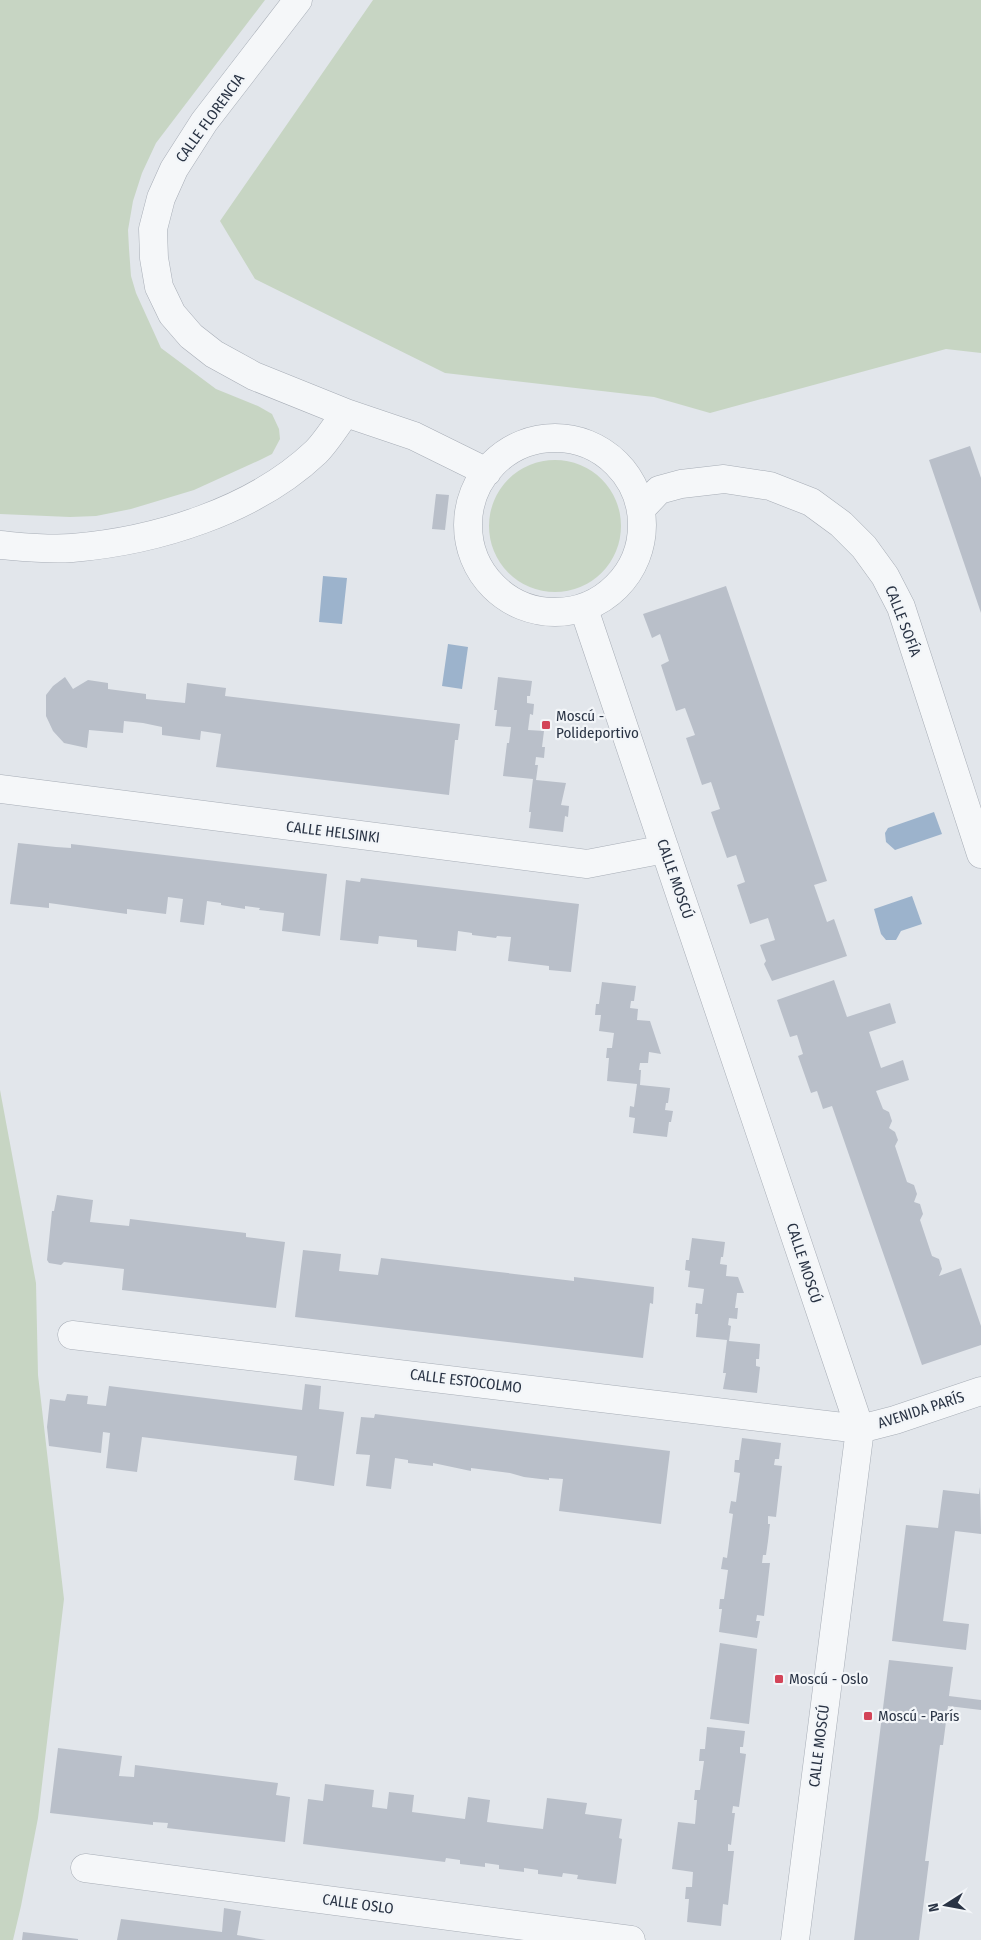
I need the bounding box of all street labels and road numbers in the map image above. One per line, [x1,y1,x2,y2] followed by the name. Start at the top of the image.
[172,70,248,166] street label: CALLE FLORENCIA
[881,583,925,659] street label: CALLE SOFÍA
[285,817,381,847] street label: CALLE HELSINKI
[653,837,697,921] street label: CALLE MOSCÚ
[783,1221,825,1305] street label: CALLE MOSCÚ
[409,1365,523,1397] street label: CALLE ESTOCOLMO
[876,1388,966,1432] street label: AVENIDA PARÍS
[805,1704,833,1788] street label: CALLE MOSCÚ
[321,1890,395,1918] street label: CALLE OSLO

